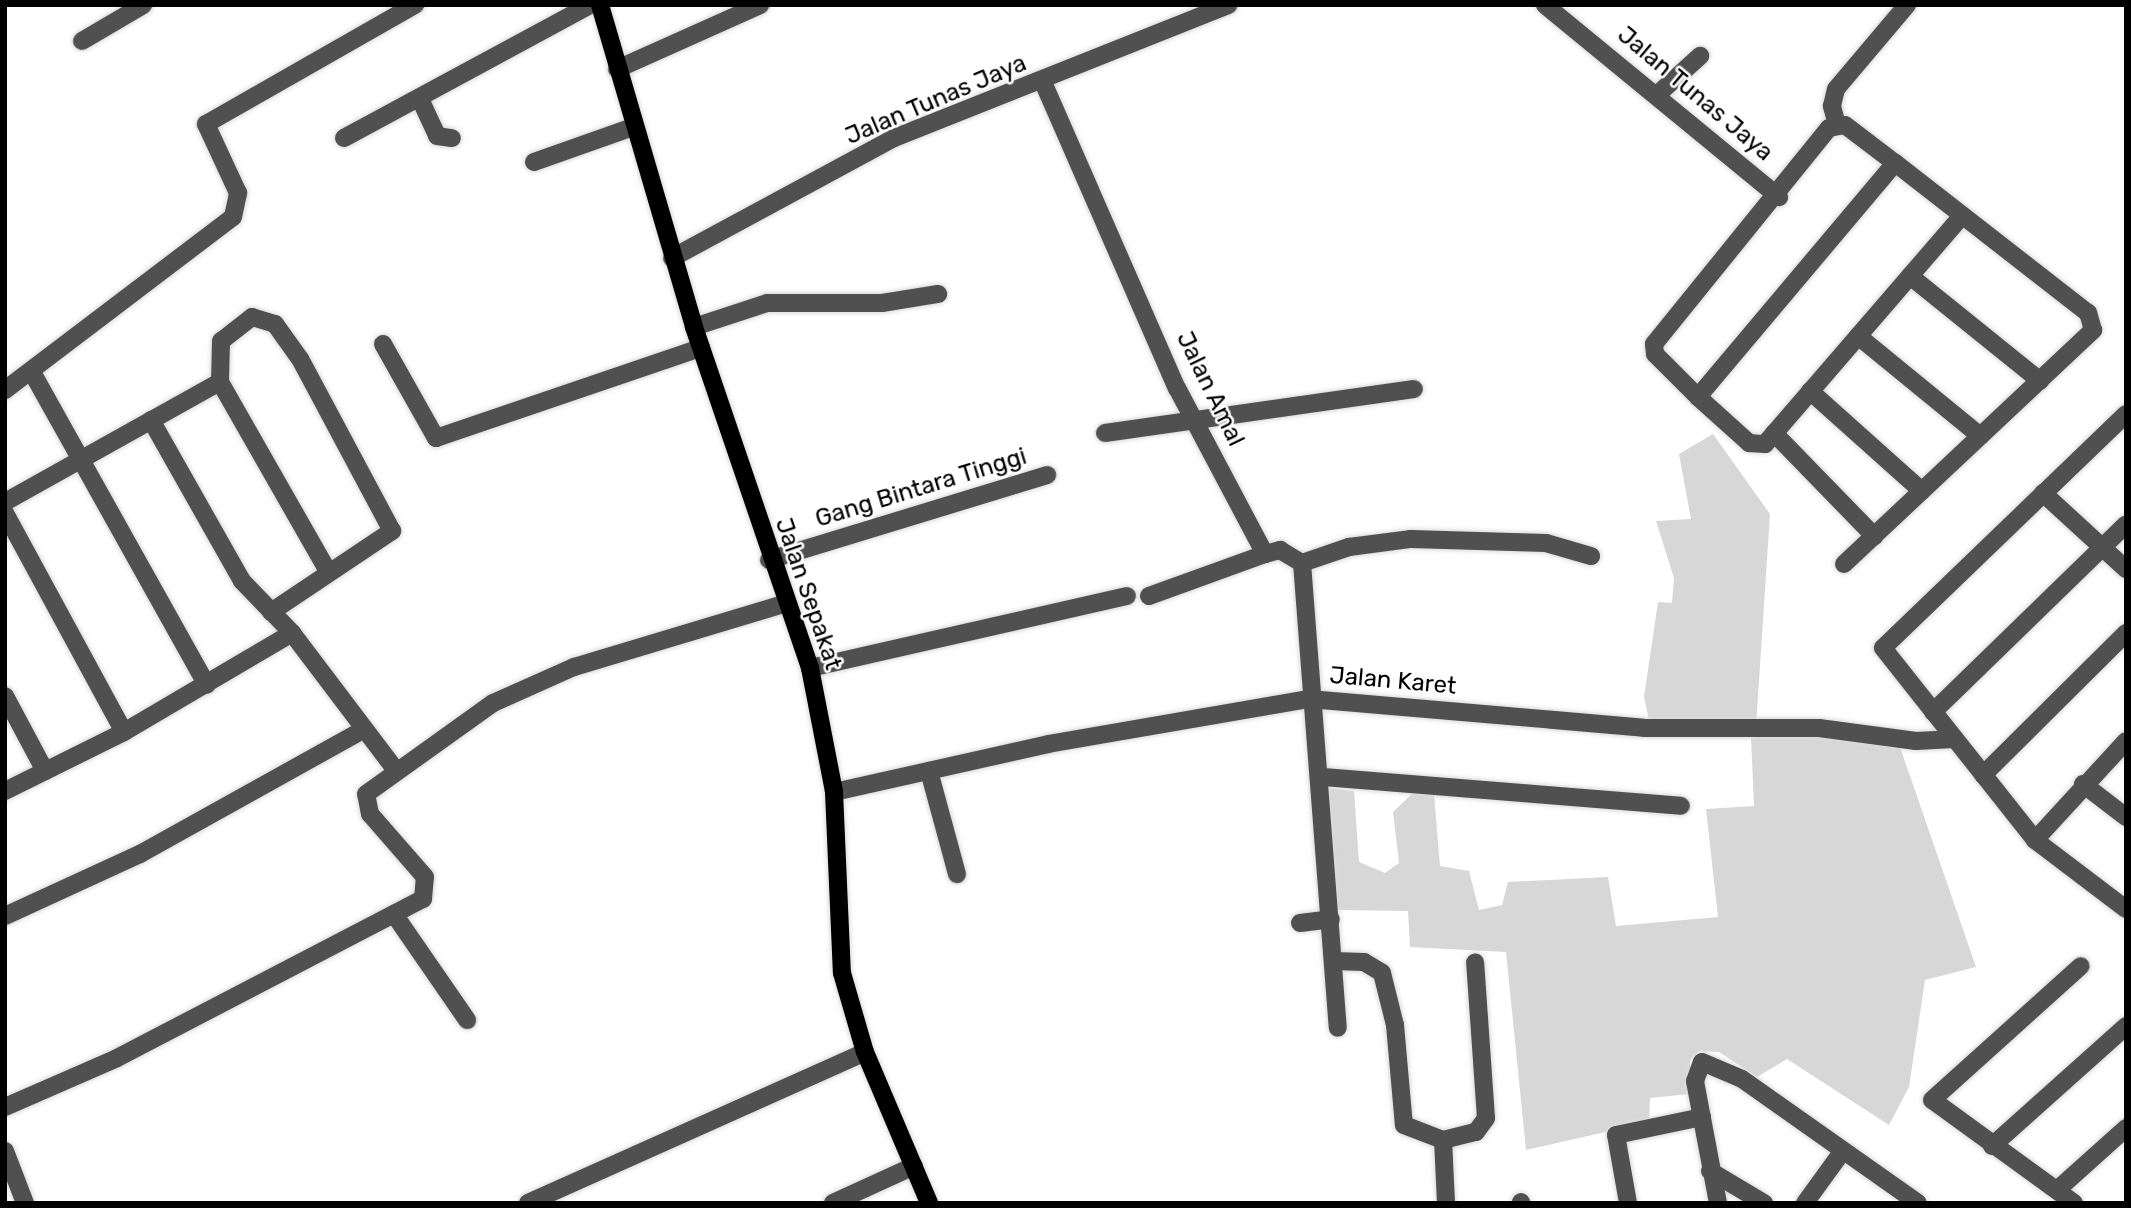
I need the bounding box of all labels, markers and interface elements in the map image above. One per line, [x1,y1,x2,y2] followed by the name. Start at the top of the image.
[1611,21,1779,167] street label: Jalan Tunas Jaya
[841,49,1031,151] street label: Jalan Tunas Jaya
[1170,327,1250,451] street label: Jalan Amal
[812,442,1030,534] street label: Gang Bintara Tinggi
[769,514,847,674] street label: Jalan Sepakat
[1328,661,1458,701] street label: Jalan Karet

